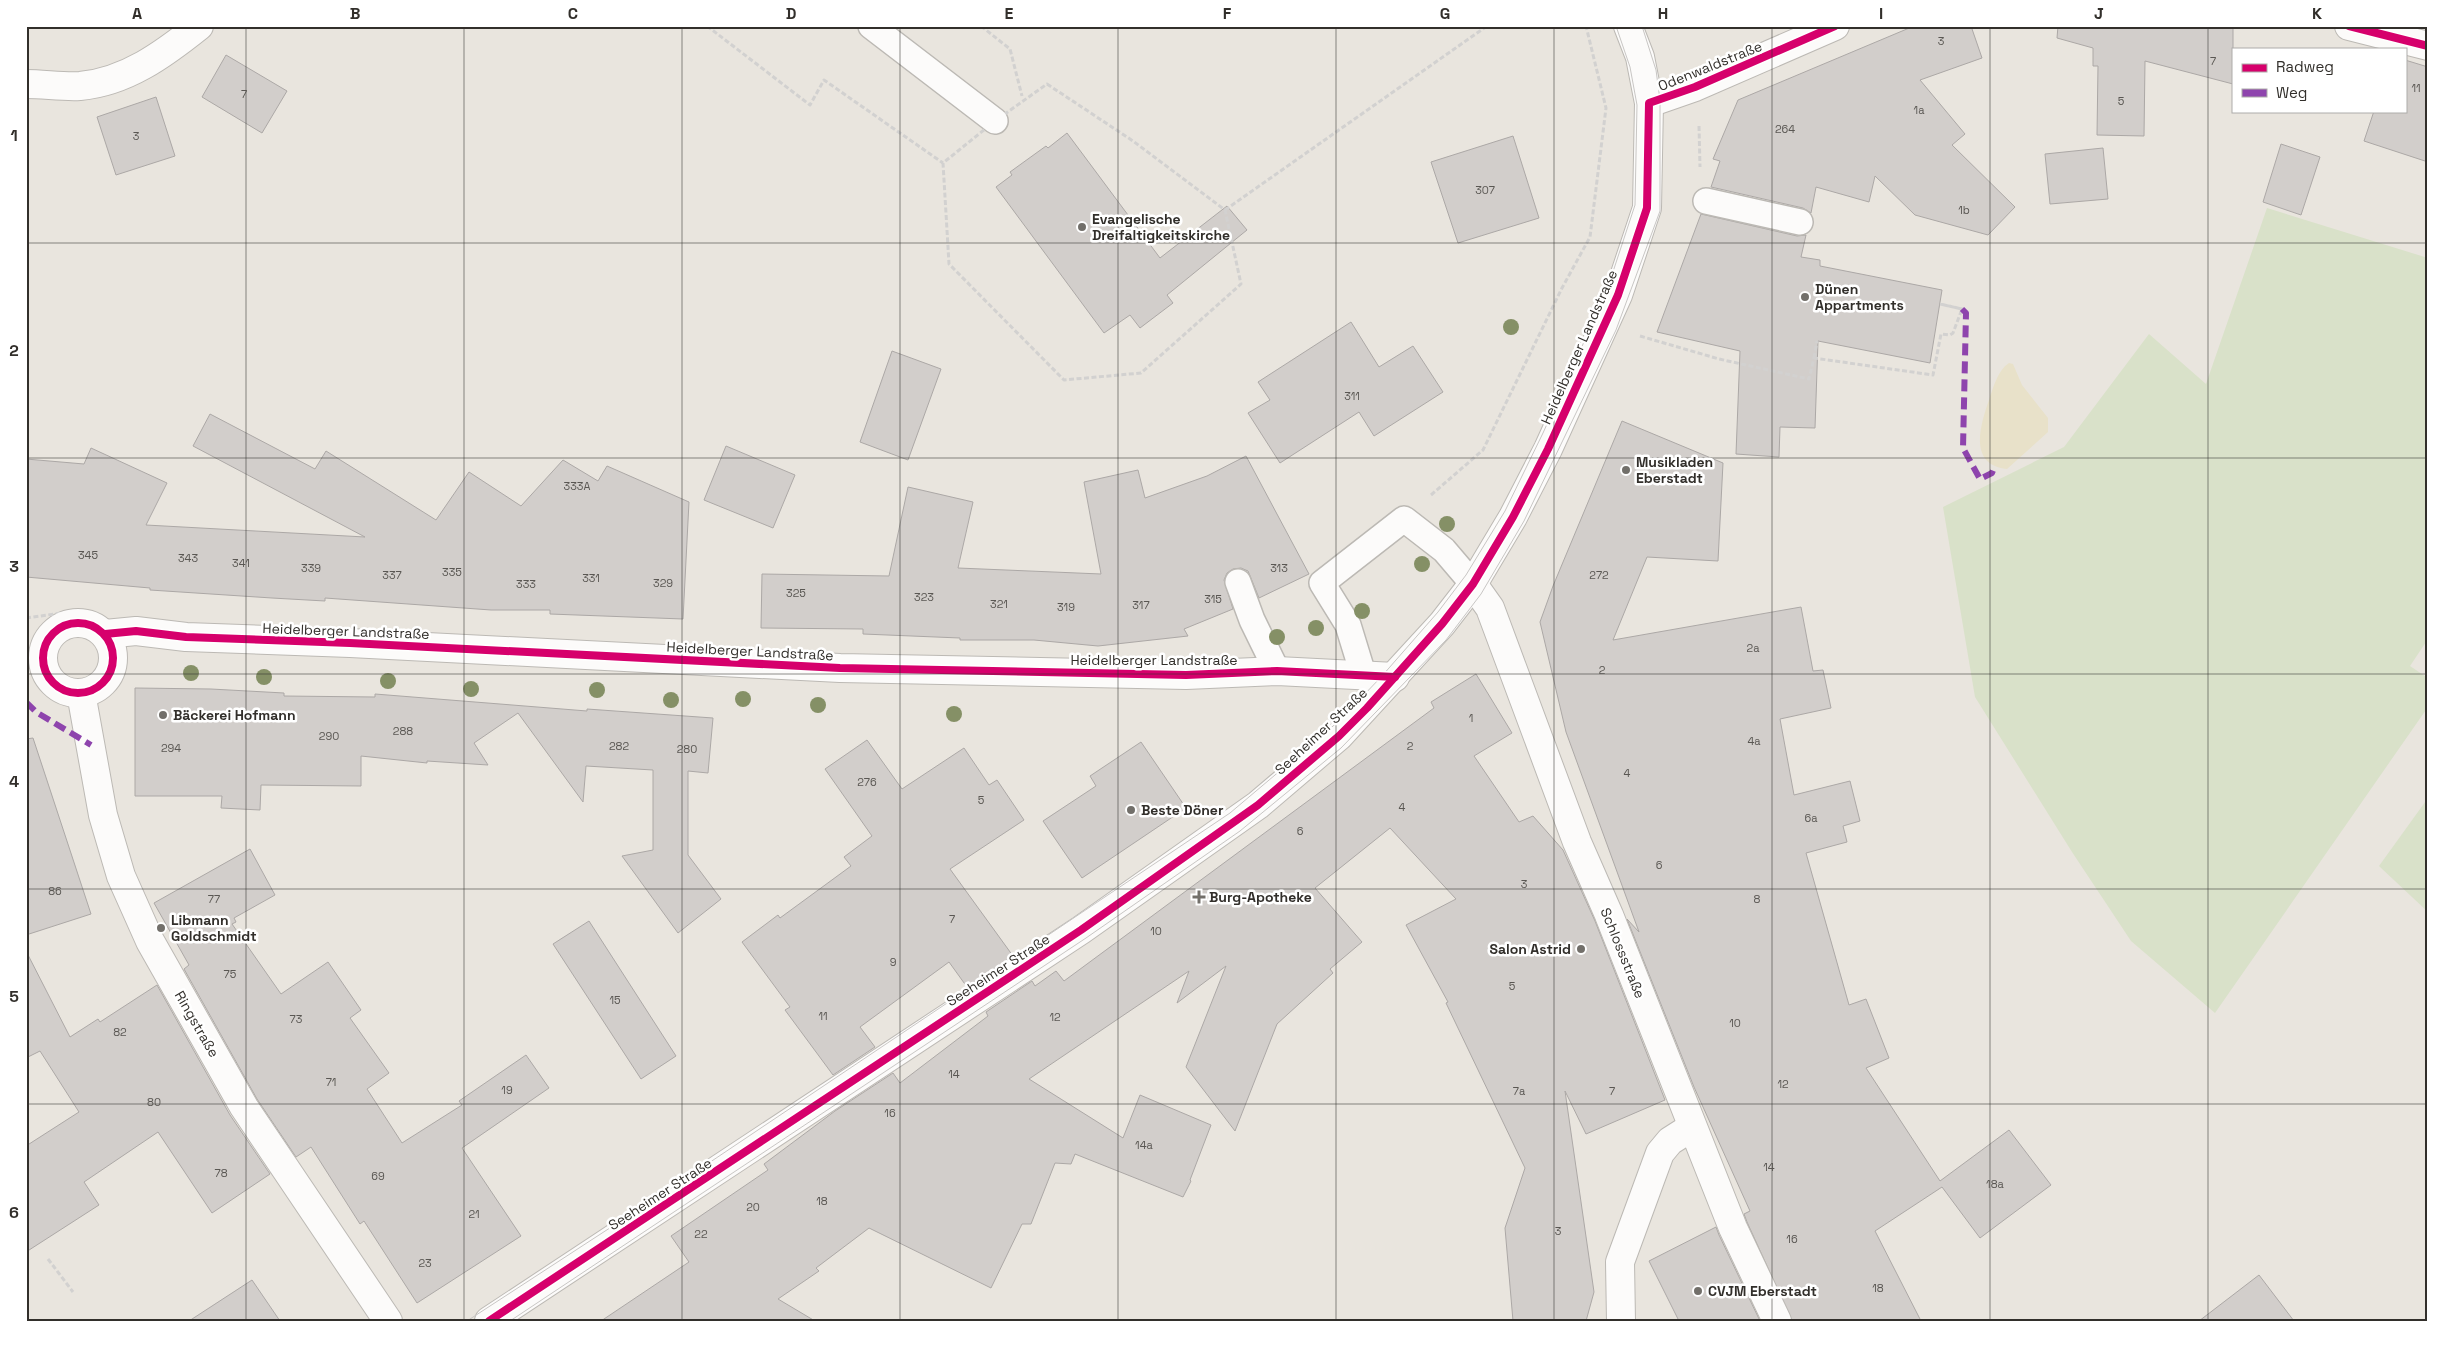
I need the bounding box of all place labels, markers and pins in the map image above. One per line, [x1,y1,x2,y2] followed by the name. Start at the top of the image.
[1092,210,1230,244] place label: Evangelische Dreifaltigkeitskirche
[1076,221,1088,233] marker: Evangelische Dreifaltigkeitskirche
[1815,280,1904,314] place label: Dünen Appartments
[1799,291,1811,303] marker: Dünen Appartments
[1636,453,1713,487] place label: Musikladen Eberstadt
[1620,464,1632,476] marker: Musikladen Eberstadt
[173,706,296,724] place label: Bäckerei Hofmann
[157,709,169,721] marker: Bäckerei Hofmann
[1141,801,1224,819] place label: Beste Döner
[1125,804,1137,816] marker: Beste Döner
[1209,888,1312,906] place label: Burg-Apotheke
[1193,891,1205,903] marker: Burg-Apotheke
[171,911,257,945] place label: Libmann Goldschmidt
[155,922,167,934] marker: Libmann Goldschmidt
[1489,940,1571,958] place label: Salon Astrid
[1575,943,1587,955] marker: Salon Astrid
[1708,1282,1817,1300] place label: CVJM Eberstadt
[1692,1285,1704,1297] marker: CVJM Eberstadt

